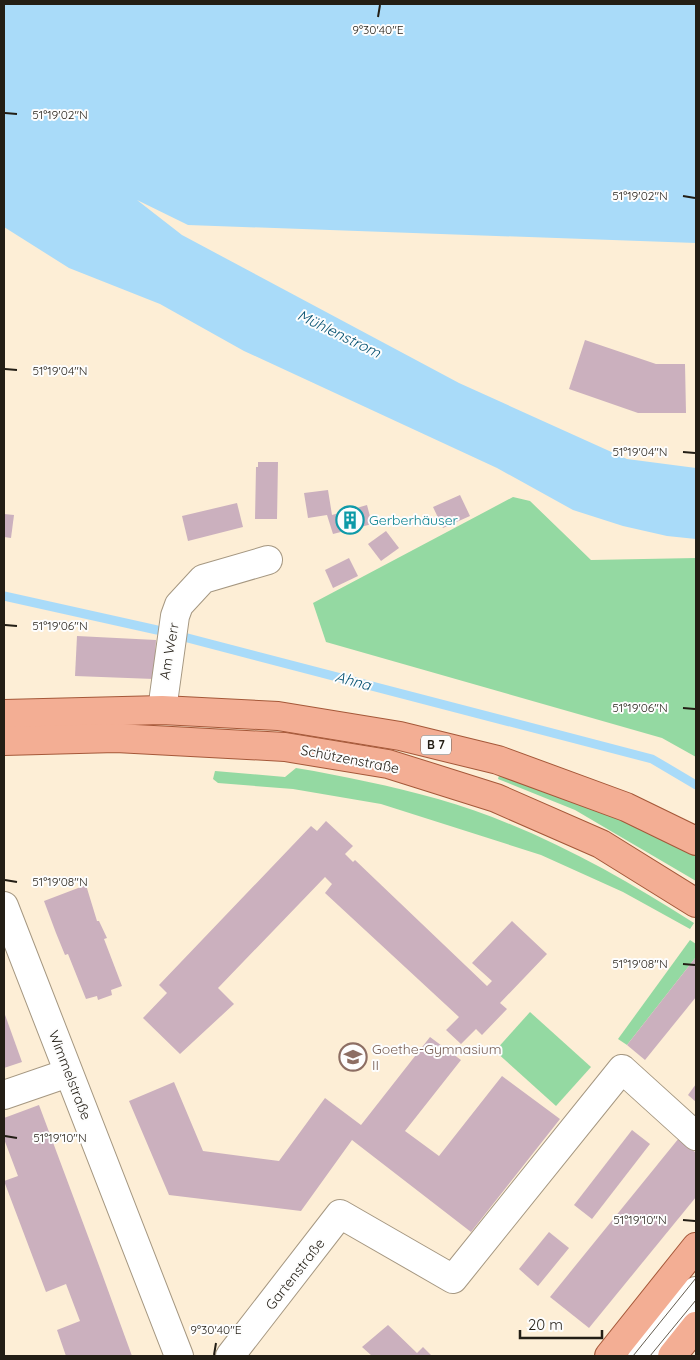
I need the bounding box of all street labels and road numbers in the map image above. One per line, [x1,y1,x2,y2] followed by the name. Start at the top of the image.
[155,620,183,681] street label: Am Werr
[421,736,451,754] road number: B 7
[299,741,401,777] street label: Schützenstraße
[45,1028,95,1122] street label: Wimmelstraße
[261,1235,329,1313] street label: Gartenstraße

